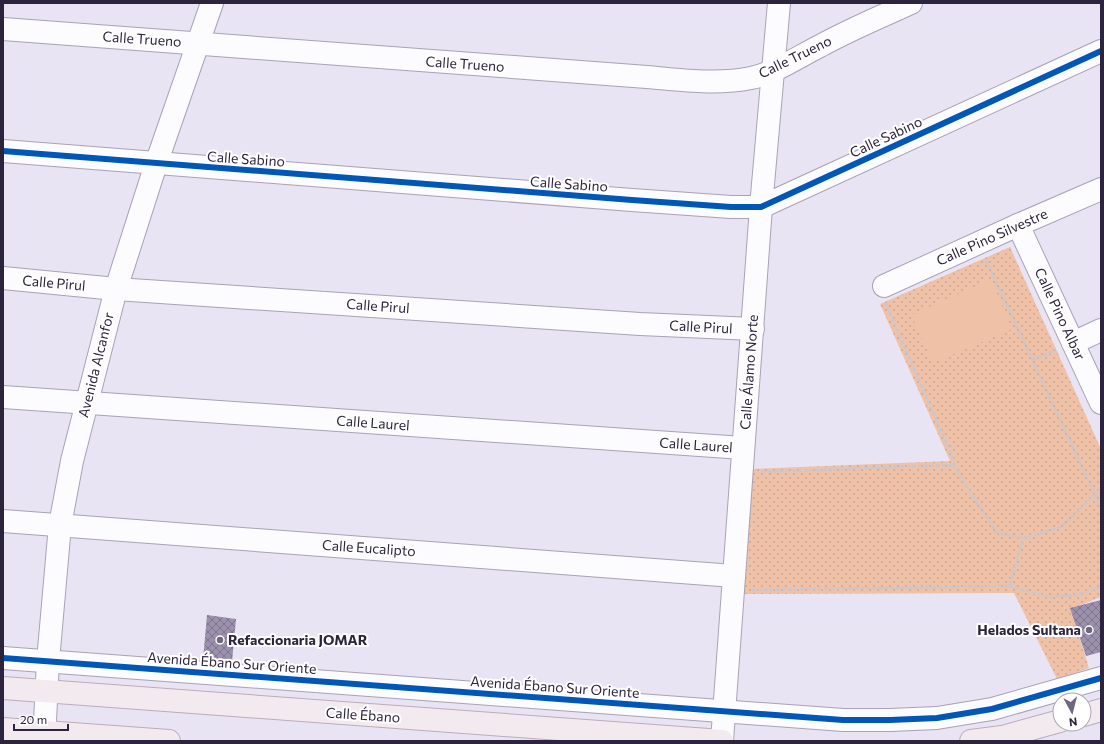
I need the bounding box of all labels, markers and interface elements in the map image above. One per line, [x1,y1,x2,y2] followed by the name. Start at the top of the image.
[102,27,182,50] street label: Calle Trueno
[756,32,834,82] street label: Calle Trueno
[425,52,505,75] street label: Calle Trueno
[847,112,925,161] street label: Calle Sabino
[207,147,285,170] street label: Calle Sabino
[530,172,608,195] street label: Calle Sabino
[934,204,1050,269] street label: Calle Pino Silvestre
[1032,265,1089,363] street label: Calle Pino Albar
[22,271,86,294] street label: Calle Pirul
[346,295,410,316] street label: Calle Pirul
[74,310,117,419] street label: Avenida Alcanfor
[736,314,761,430] street label: Calle Álamo Norte
[669,316,733,337] street label: Calle Pirul
[336,411,410,434] street label: Calle Laurel
[659,433,733,456] street label: Calle Laurel
[322,536,416,559] street label: Calle Eucalipto
[977,621,1081,638] place label: Helados Sultana
[1084,625,1094,635] marker: Helados Sultana
[228,631,368,648] place label: Refaccionaria JOMAR
[215,635,225,645] marker: Refaccionaria JOMAR
[147,648,317,677] street label: Avenida Ébano Sur Oriente
[470,672,640,701] street label: Avenida Ébano Sur Oriente
[1052,692,1092,732] north arrow
[325,703,401,726] street label: Calle Ébano
[14,706,68,732] scale bar
[20,712,47,726] text: 20 m
[1068,715,1078,729] text: N

